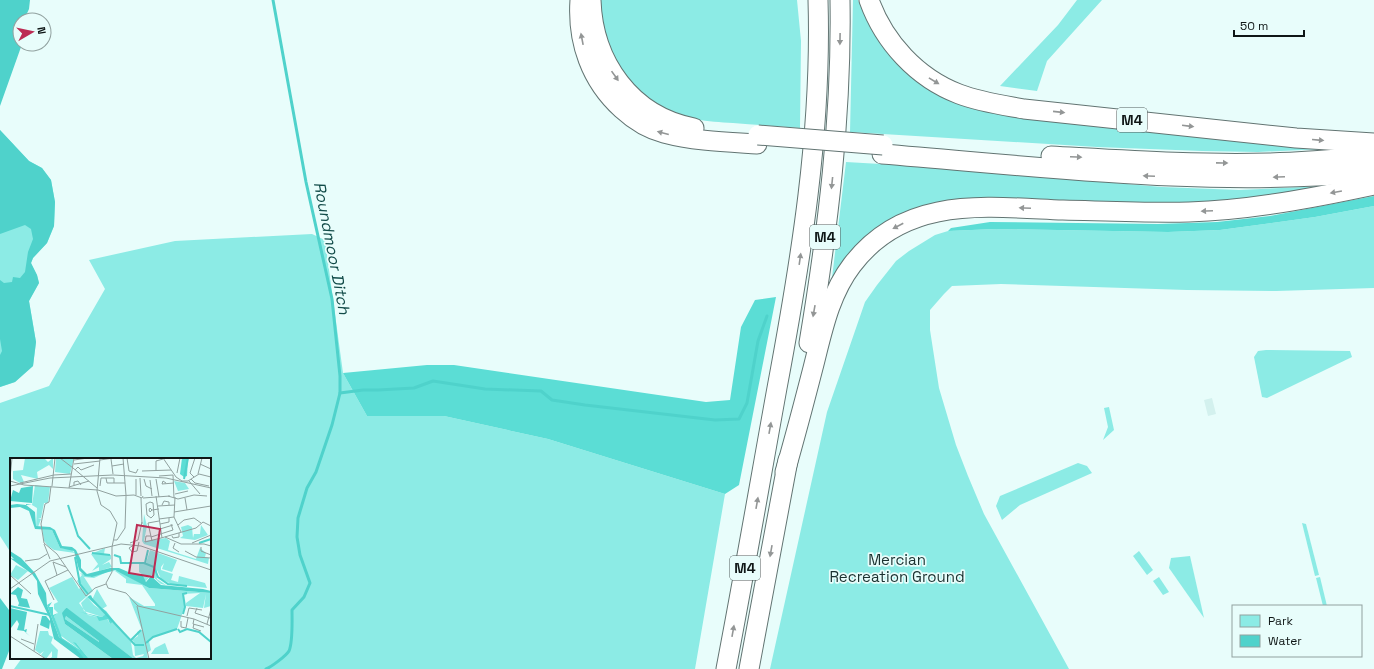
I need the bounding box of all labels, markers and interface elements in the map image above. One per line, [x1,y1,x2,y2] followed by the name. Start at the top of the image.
[12,12,52,52] north arrow
[1234,12,1304,38] scale bar
[1240,18,1268,34] text: 50 m
[34,26,49,35] text: N
[579,33,585,45] one-way arrow
[837,33,843,46] one-way arrow
[611,71,619,81] one-way arrow
[928,77,940,84] one-way arrow
[1117,108,1147,132] road number: M4
[1053,109,1065,116] one-way arrow
[1182,123,1194,129] one-way arrow
[657,129,669,135] one-way arrow
[1312,136,1324,143] one-way arrow
[1070,154,1082,161] one-way arrow
[1216,160,1229,166] one-way arrow
[1143,172,1155,179] one-way arrow
[1273,174,1285,181] one-way arrow
[828,177,835,189] one-way arrow
[309,180,355,317] water label: Roundmoor Ditch
[1330,190,1342,196] one-way arrow
[1018,205,1031,211] one-way arrow
[1201,207,1213,214] one-way arrow
[892,223,904,230] one-way arrow
[810,225,840,249] road number: M4
[797,253,803,265] one-way arrow
[811,305,817,318] one-way arrow
[767,422,773,434] one-way arrow
[10,458,211,659] inset map
[754,497,760,509] one-way arrow
[768,545,774,557] one-way arrow
[829,550,965,586] park label: Mercian Recreation Ground
[730,556,760,580] road number: M4
[1232,605,1362,657] legend
[1268,613,1293,629] text: Park
[731,625,737,637] one-way arrow
[1268,633,1302,649] text: Water

